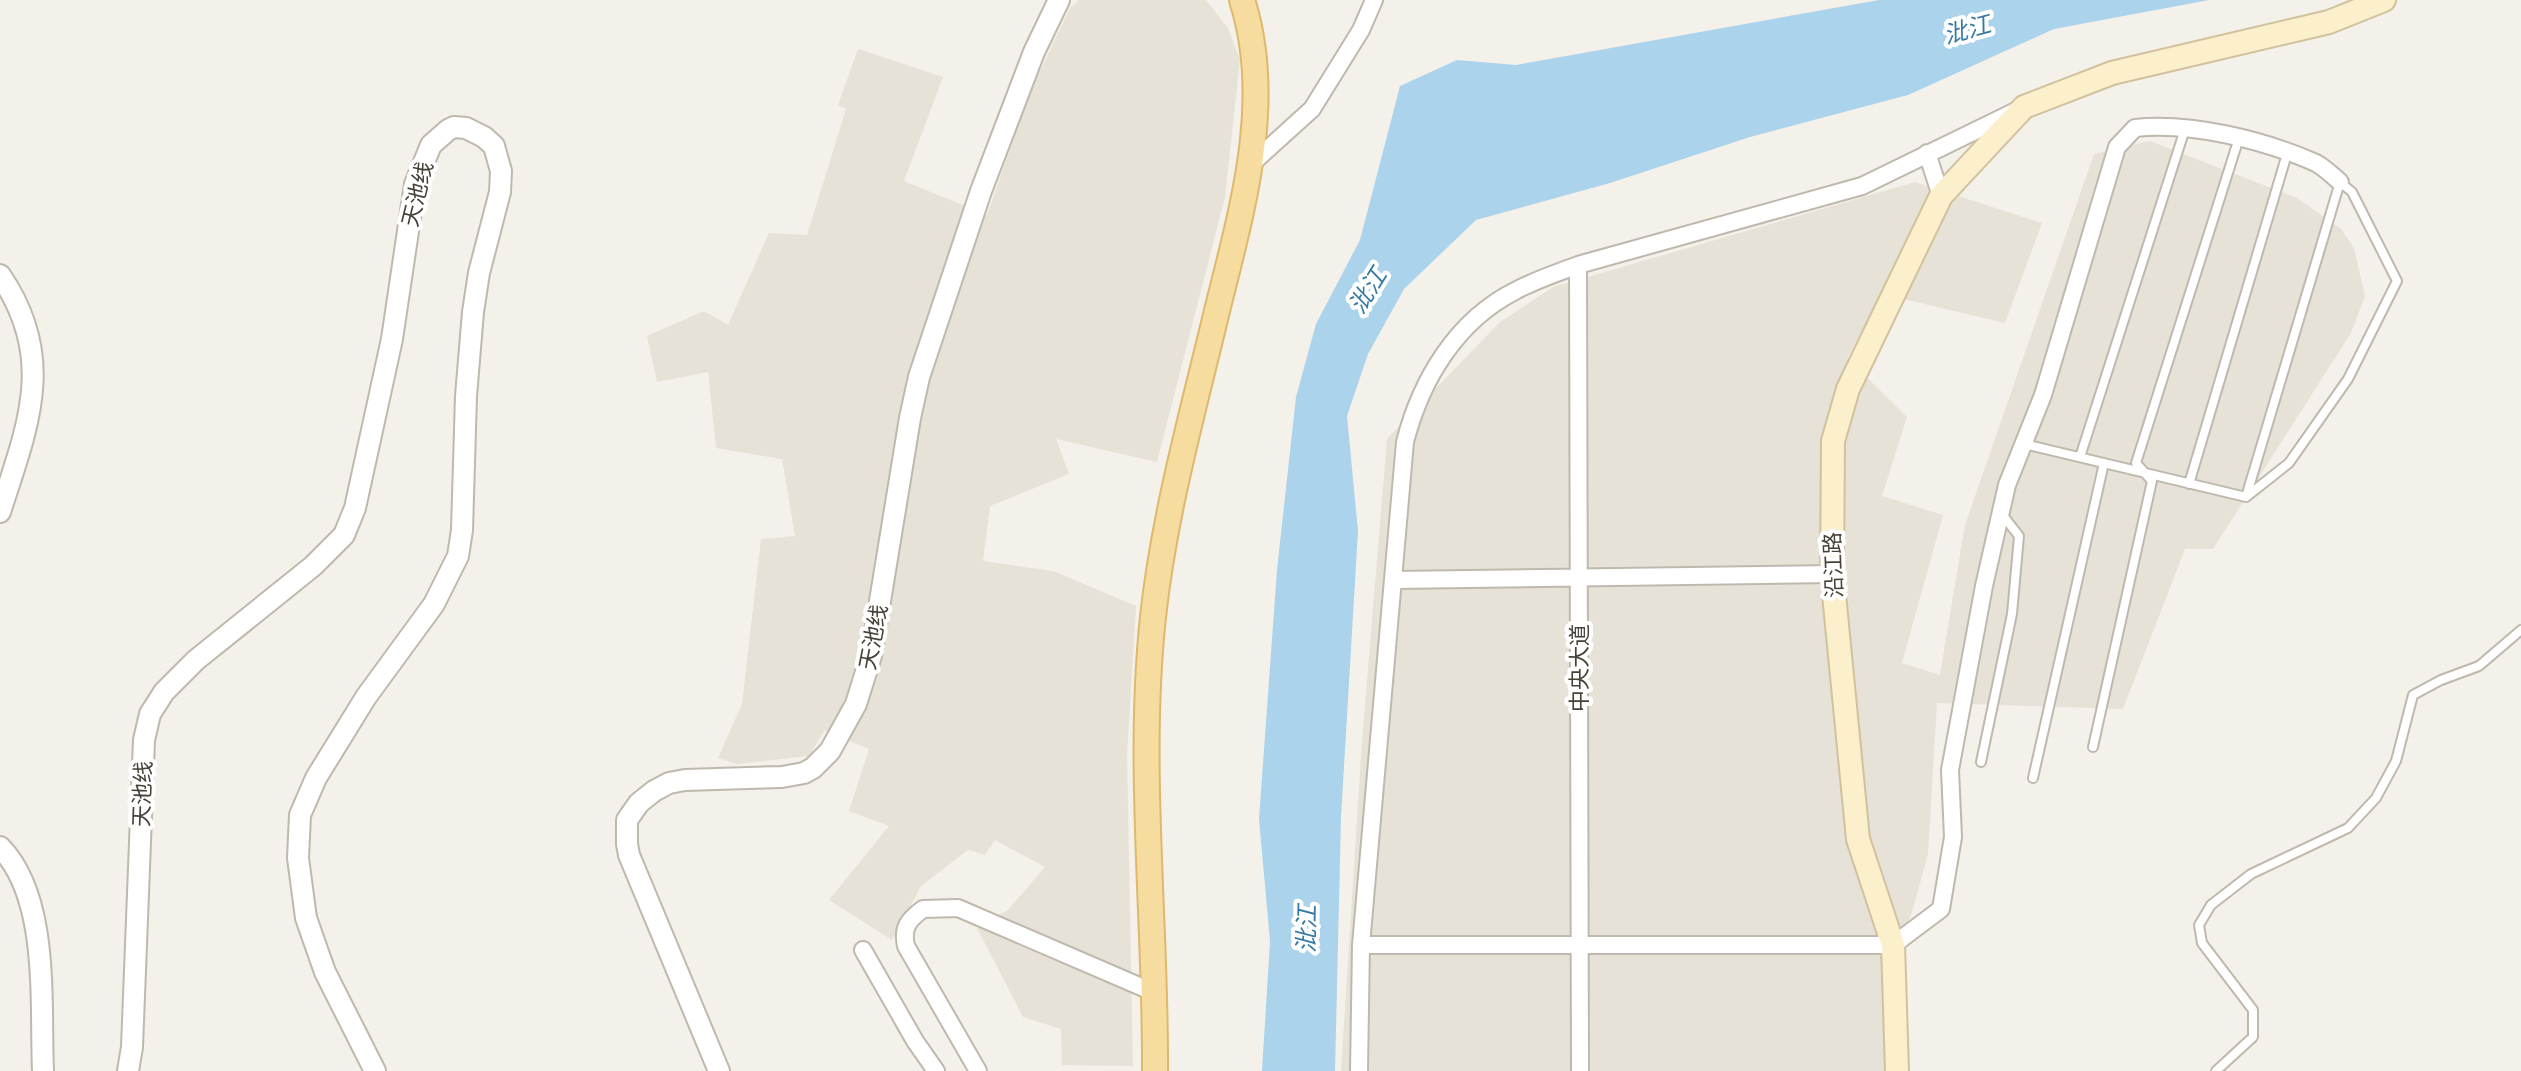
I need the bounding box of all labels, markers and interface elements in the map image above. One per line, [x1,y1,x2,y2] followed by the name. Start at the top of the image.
[1940,8,1996,49] water label: 沘江
[395,159,437,229] street label: 天池线
[1342,260,1393,318] water label: 沘江
[1818,532,1846,598] street label: 沿江路
[853,602,891,672] street label: 天池线
[1565,624,1591,712] street label: 中央大道
[127,761,155,827] street label: 天池线
[1291,902,1320,953] water label: 沘江

